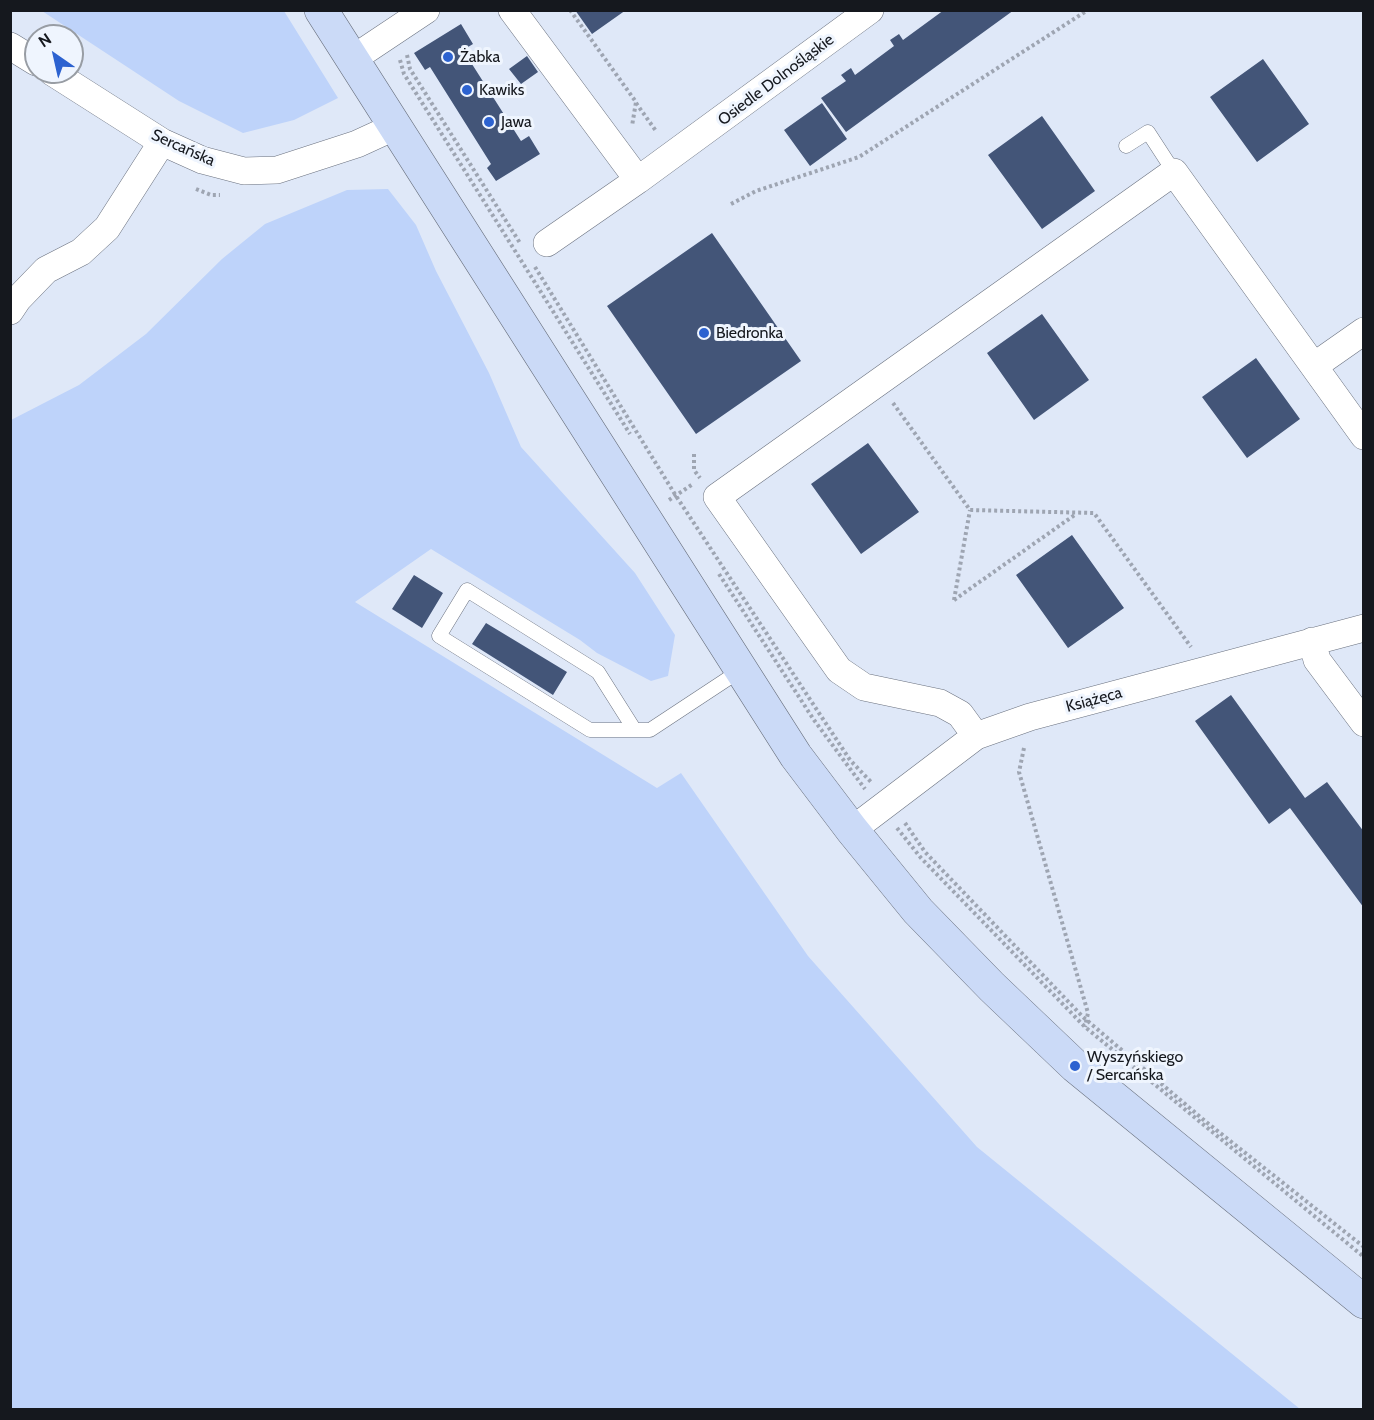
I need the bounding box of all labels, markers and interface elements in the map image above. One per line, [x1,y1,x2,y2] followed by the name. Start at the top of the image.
[24,24,84,84] north arrow
[35,29,55,51] text: N
[714,30,838,130] street label: Osiedle Dolnośląskie
[460,47,500,67] place label: Żabka
[441,50,455,64] marker: Żabka
[479,80,524,100] place label: Kawiks
[460,83,474,97] marker: Kawiks
[501,112,532,132] place label: Jawa
[482,115,496,129] marker: Jawa
[148,125,218,171] street label: Sercańska
[716,323,783,343] place label: Biedronka
[697,326,711,340] marker: Biedronka
[1064,683,1124,717] street label: Książęca
[1087,1047,1183,1085] place label: Wyszyńskiego / Sercańska
[1068,1059,1082,1073] marker: Wyszyńskiego / Sercańska

